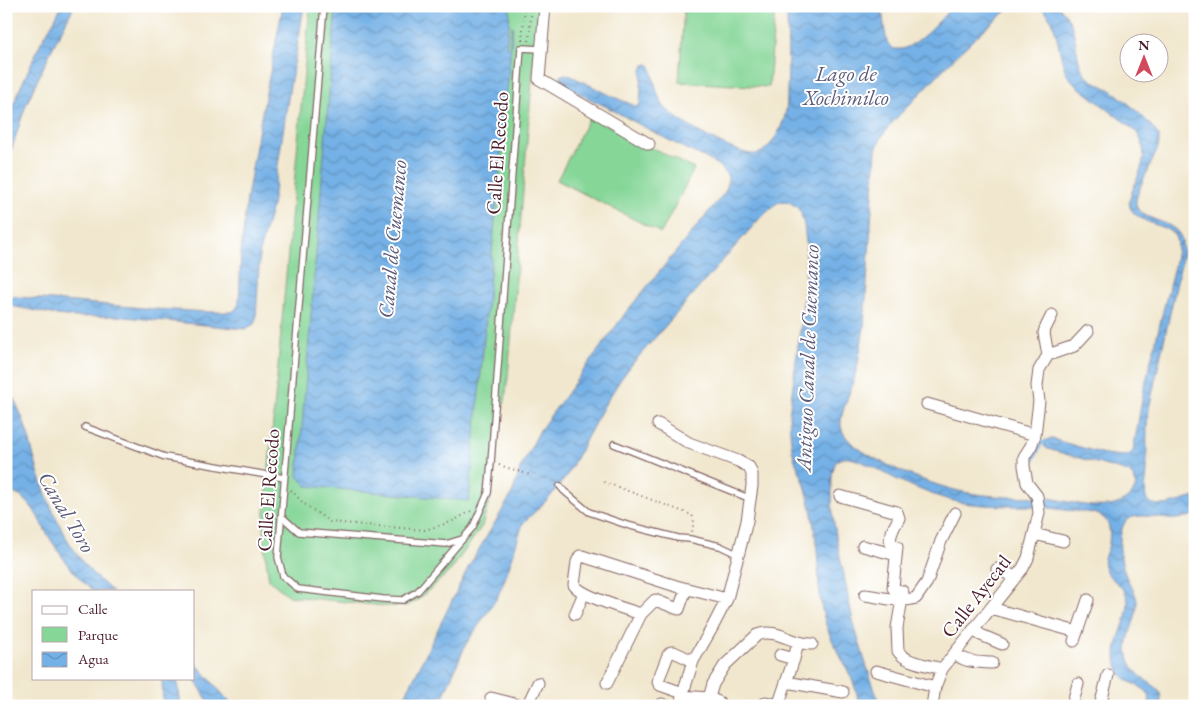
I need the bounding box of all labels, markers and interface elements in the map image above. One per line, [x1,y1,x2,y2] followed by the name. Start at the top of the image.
[1118,32,1168,82] north arrow
[1138,36,1150,54] text: N
[801,60,889,111] water label: Lago de Xochimilco
[480,91,514,215] street label: Calle El Recodo
[372,159,412,319] water label: Canal de Cuemanco
[789,244,824,474] water label: Antiguo Canal de Cuemanco
[251,428,285,552] street label: Calle El Recodo
[32,467,102,557] water label: Canal Toro
[935,549,1017,643] street label: Calle Ayecatl
[32,590,195,680] legend
[78,599,108,618] text: Calle
[78,625,118,644] text: Parque
[77,649,109,668] text: Agua

